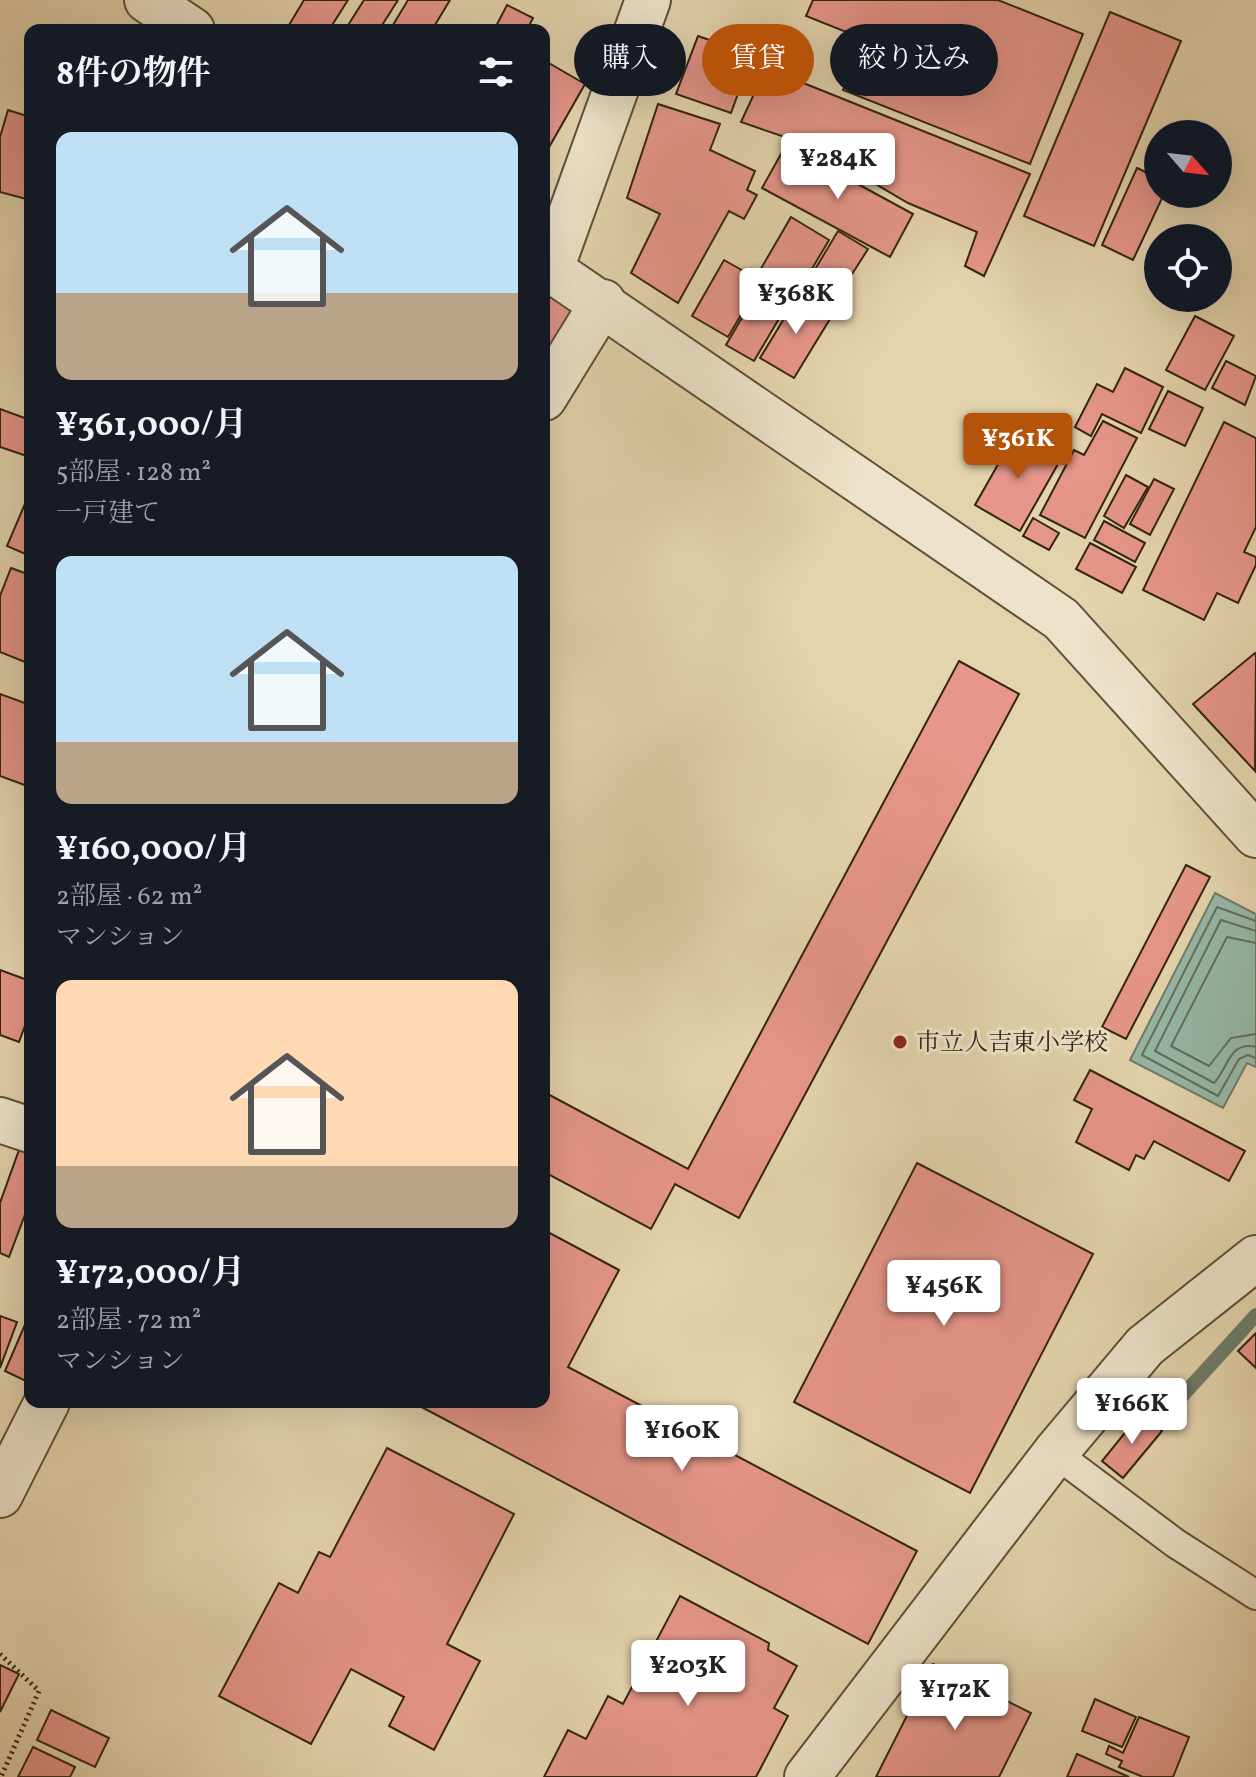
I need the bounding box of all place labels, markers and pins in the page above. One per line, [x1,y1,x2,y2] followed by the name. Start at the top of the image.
[782,133,894,201] pin: ¥284K
[740,268,852,336] pin: ¥368K
[962,413,1074,481] pin: ¥361K
[916,1027,1108,1061] place label: 市立人吉東小学校
[891,1033,909,1051] marker: 市立人吉東小学校
[888,1260,1000,1328] pin: ¥456K
[1076,1378,1188,1446] pin: ¥166K
[626,1405,738,1473] pin: ¥160K
[632,1640,744,1708] pin: ¥203K
[899,1664,1011,1732] pin: ¥172K

